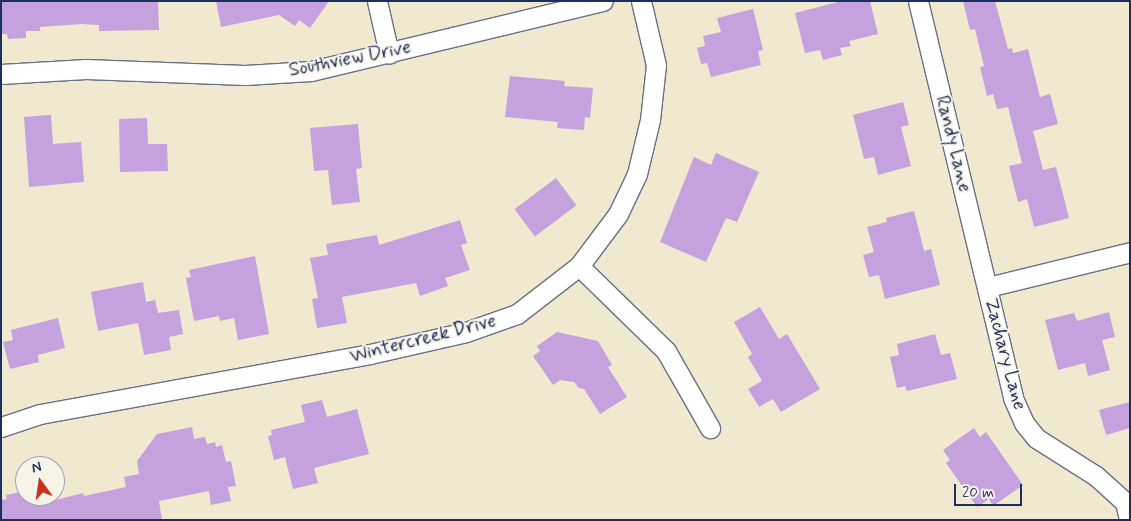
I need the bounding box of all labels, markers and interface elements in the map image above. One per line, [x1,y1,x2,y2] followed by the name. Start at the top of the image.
[288,36,412,82] street label: Southview Drive
[930,95,976,193] street label: Randy Lane
[979,295,1031,413] street label: Zachary Lane
[348,310,498,368] street label: Wintercreek Drive
[15,456,65,506] north arrow
[30,458,43,477] text: N
[956,474,1024,506] scale bar
[962,483,994,503] text: 20 m

